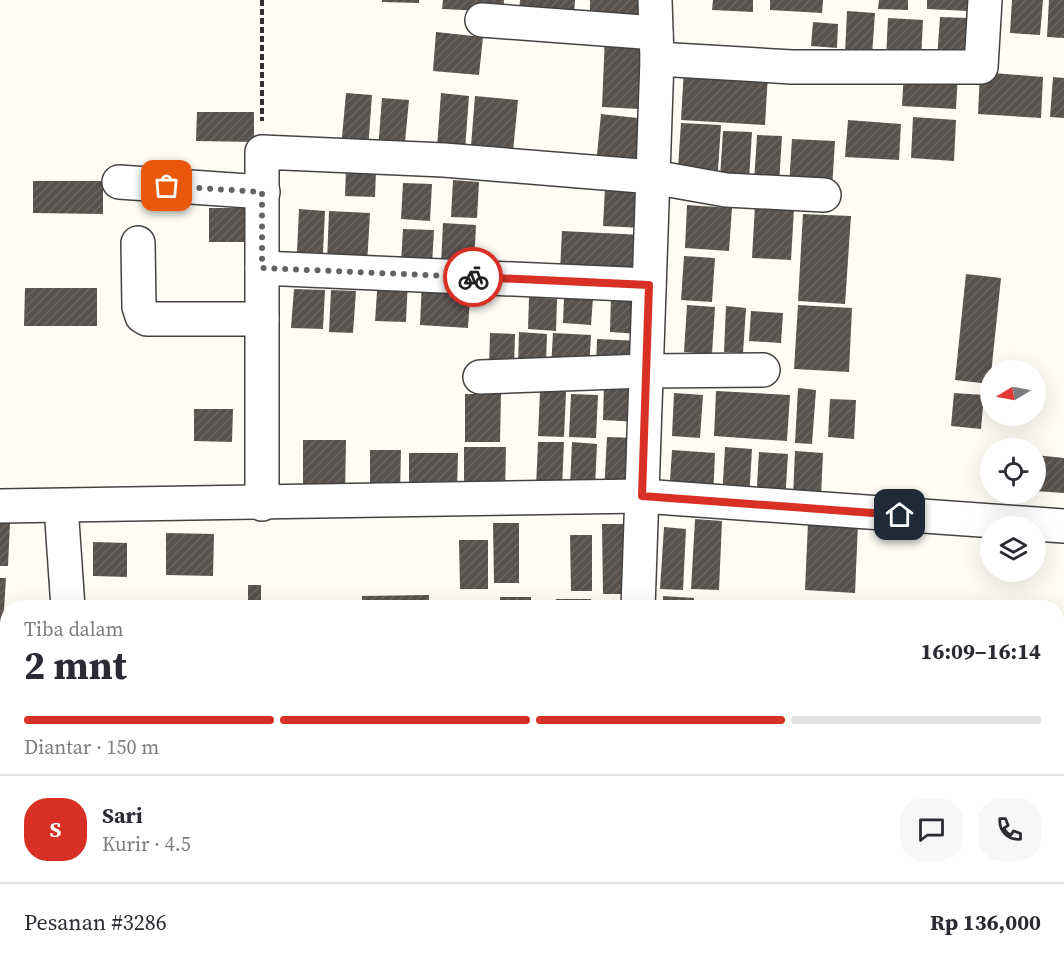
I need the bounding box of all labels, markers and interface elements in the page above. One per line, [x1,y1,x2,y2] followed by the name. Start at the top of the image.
[141,160,192,211] pin
[150,169,183,202] icon: bag
[443,247,503,307] courier
[457,261,490,294] icon: bike
[980,360,1046,426] north arrow
[980,360,1046,582] map controls
[980,438,1046,504] button: locate
[874,489,925,540] pin
[883,498,916,531] icon: home
[980,516,1046,582] button: layers
[24,615,124,643] text: Tiba dalam
[921,636,1041,666] text: 16:09–16:14
[24,639,127,692] text: 2 mnt
[24,733,159,761] text: Diantar · 150 m
[900,798,963,861] button: chat
[978,798,1041,861] button: phone
[102,800,143,830] text: Sari
[50,814,61,844] text: S
[102,830,191,858] text: Kurir · 4.5
[24,907,167,937] text: Pesanan #3286
[930,907,1041,937] text: Rp 136,000

